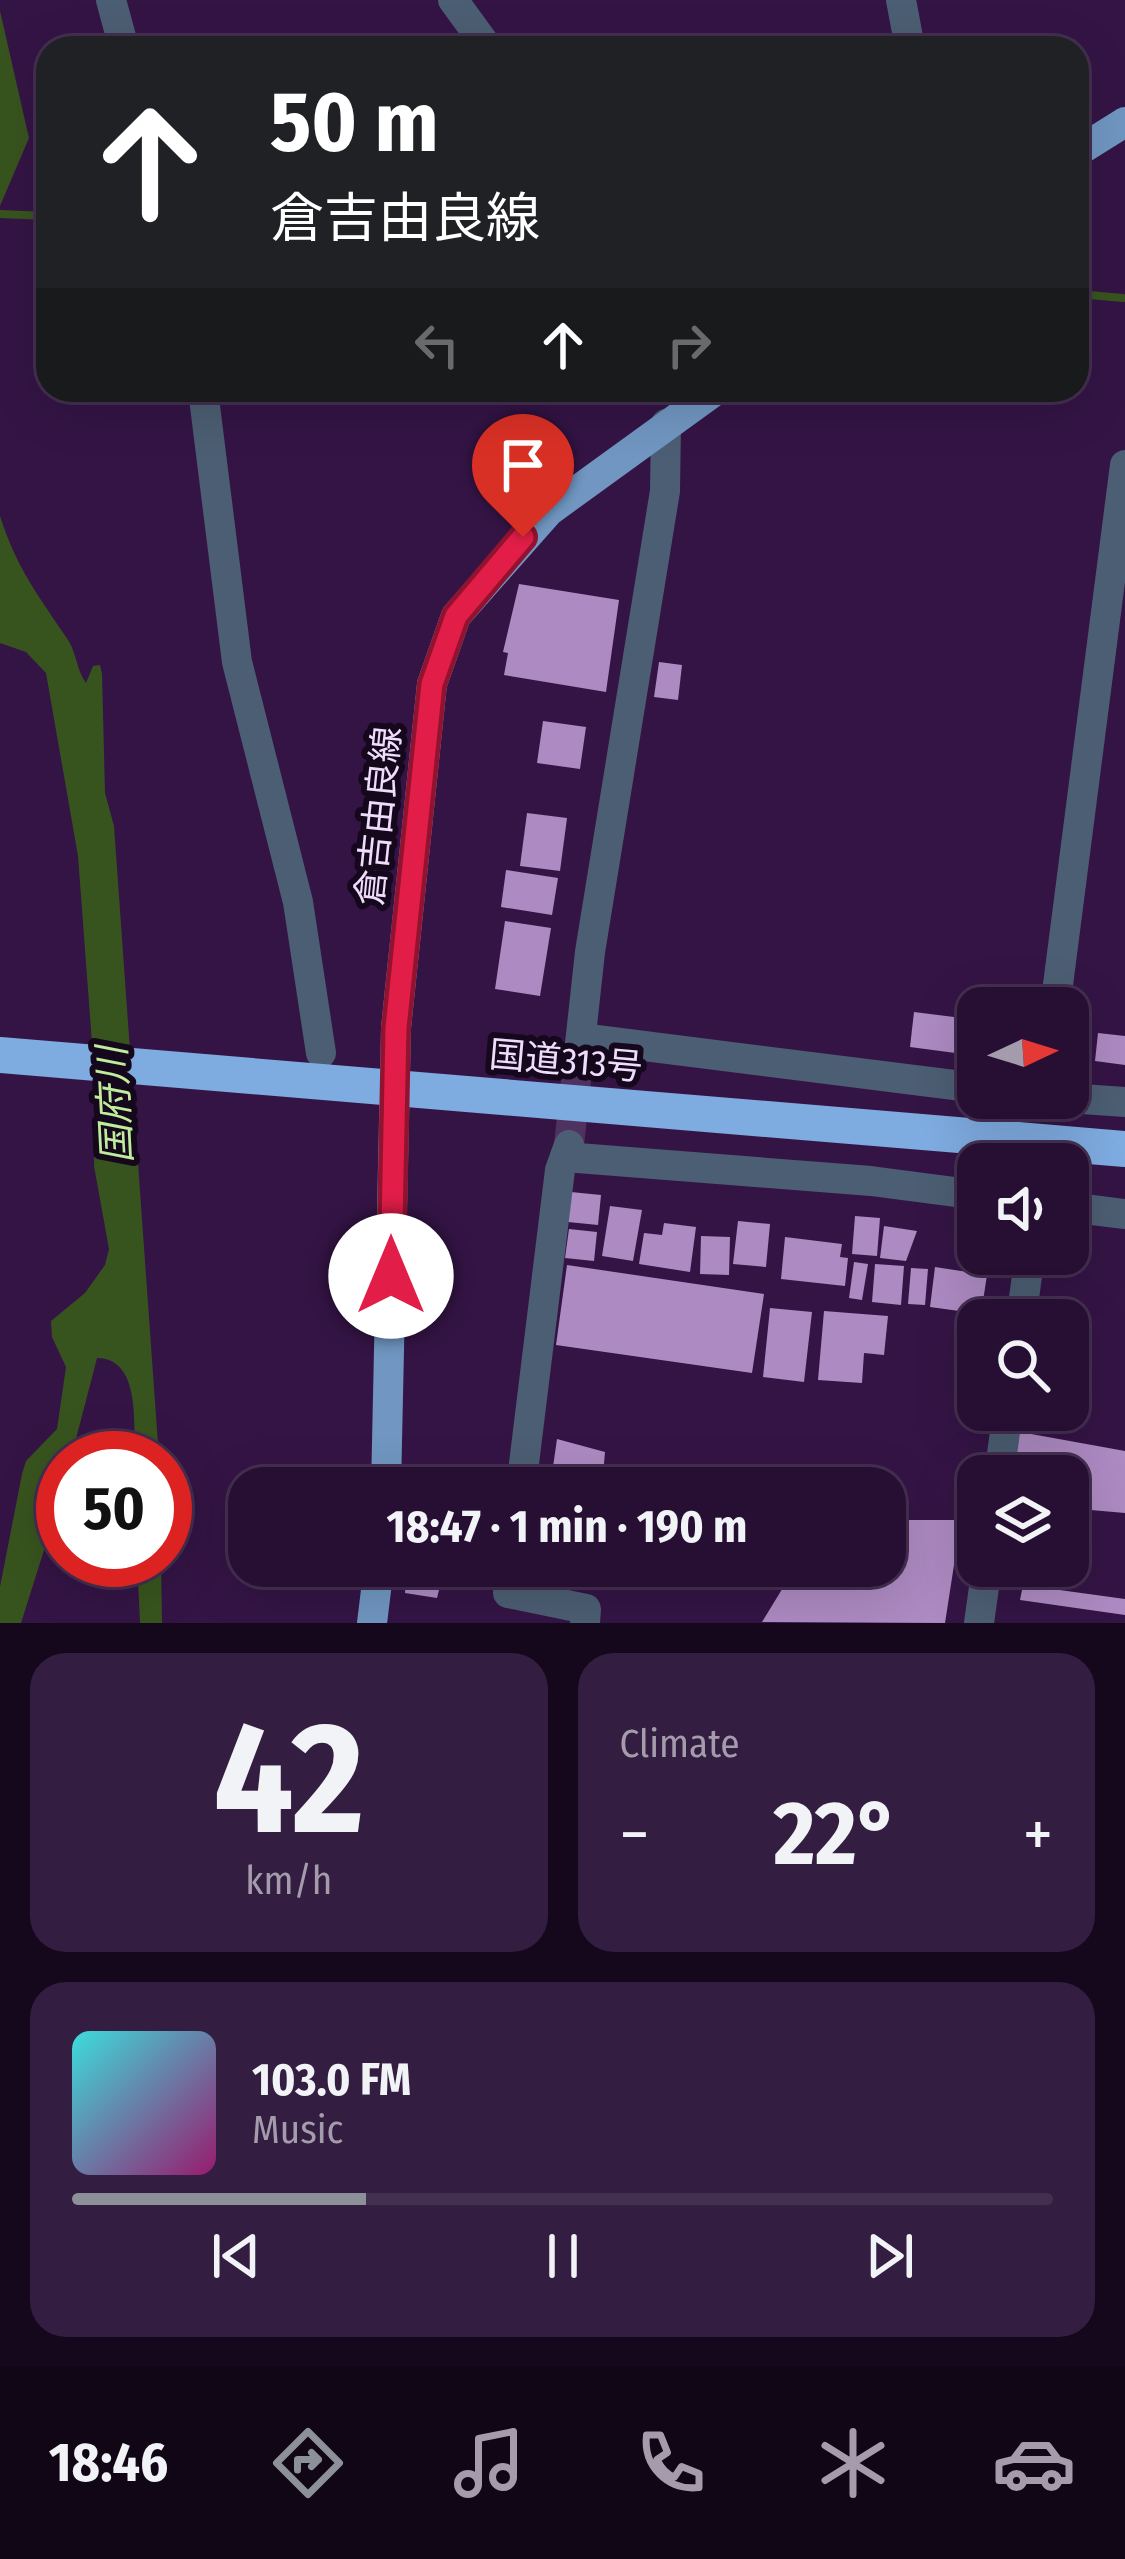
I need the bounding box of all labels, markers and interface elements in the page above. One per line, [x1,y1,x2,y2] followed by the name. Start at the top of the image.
[270,72,439,173] text: 50 m
[72,84,228,240] icon: ahead
[270,187,540,251] text: 倉吉由良線
[404,312,470,378] icon: left
[530,312,596,378] icon: ahead
[656,312,722,378] icon: right
[472,414,574,537] pin
[490,432,556,498] icon: arrive
[348,724,410,908] street label: 倉吉由良線
[957,987,1089,1119] north arrow
[957,987,1089,1587] map controls
[487,1032,644,1090] street label: 国道313号
[89,1041,141,1165] water label: 国府川
[957,1143,1089,1275] button: sound
[328,1213,454,1339] position arrow
[957,1299,1089,1431] button: search
[36,1431,192,1587] speed limit sign: 50
[957,1455,1089,1587] button: layers
[387,1500,747,1554] text: 18:47 · 1 min · 190 m
[213,1686,364,1873] text: 42
[620,1721,740,1767] text: Climate
[773,1780,899,1888] text: 22°
[620,1795,649,1874] text: −
[1023,1795,1053,1874] text: +
[245,1858,332,1904] text: km/h
[252,2053,411,2107] text: 103.0 FM
[252,2107,343,2153] text: Music
[203,2223,269,2289] icon: previous
[530,2223,596,2289] icon: pause
[857,2223,923,2289] icon: next
[266,2421,350,2505] icon: directions
[447,2421,531,2505] icon: music
[629,2421,713,2505] icon: phone
[811,2421,895,2505] icon: climate
[992,2421,1076,2505] icon: car
[49,2431,168,2495] text: 18:46

